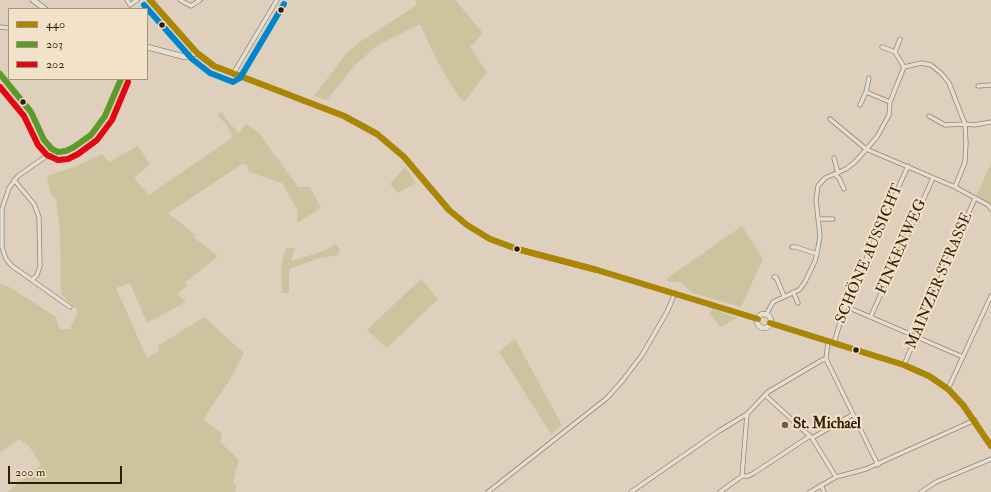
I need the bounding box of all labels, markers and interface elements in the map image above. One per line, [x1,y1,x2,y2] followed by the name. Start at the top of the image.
[276,5,286,15] unlabelled marker
[8,8,148,80] legend
[46,17,65,32] text: 440
[157,20,167,30] unlabelled marker
[46,37,63,52] text: 203
[46,57,64,72] text: 202
[18,97,28,107] unlabelled marker
[832,182,908,326] street label: SCHÖNE AUSSICHT
[873,197,931,297] street label: FINKENWEG
[903,210,977,352] street label: MAINZER STRASSE
[512,244,522,254] unlabelled marker
[851,345,861,355] unlabelled marker
[793,416,861,434] place label: St. Michael
[780,420,790,430] marker: St. Michael
[10,458,124,484] scale bar
[15,465,45,480] text: 200 m

